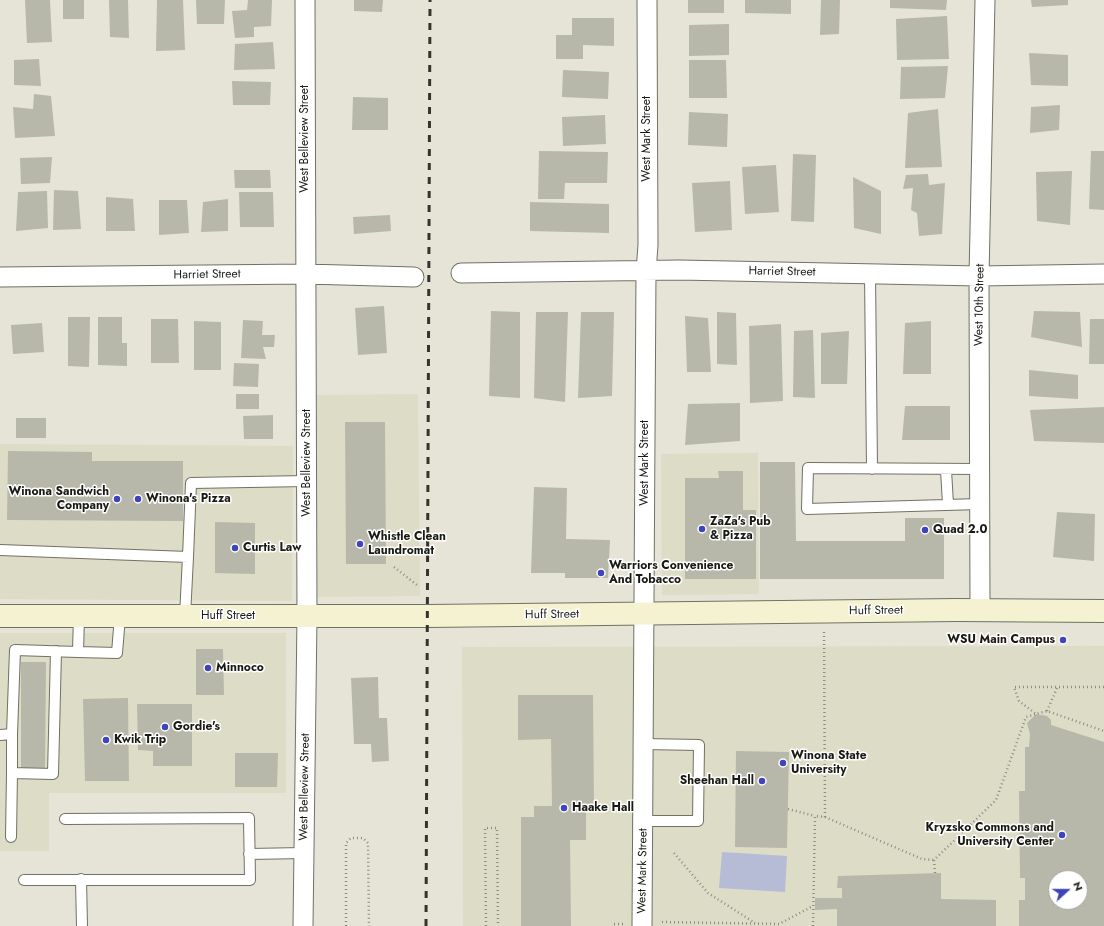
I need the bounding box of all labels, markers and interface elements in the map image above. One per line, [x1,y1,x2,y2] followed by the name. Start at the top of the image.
[298,85,312,193] street label: West Belleview Street
[640,96,654,182] street label: West Mark Street
[748,264,816,280] street label: Harriet Street
[972,264,988,346] street label: West 10th Street
[173,267,241,283] street label: Harriet Street
[300,409,314,517] street label: West Belleview Street
[638,420,652,506] street label: West Mark Street
[8,485,109,513] place label: Winona Sandwich Company
[146,492,231,506] place label: Winona's Pizza
[112,494,122,504] marker: Winona Sandwich Company
[133,494,143,504] marker: Winona's Pizza
[710,515,771,543] place label: ZaZa's Pub & Pizza
[933,523,987,537] place label: Quad 2.0
[697,524,707,534] marker: ZaZa's Pub & Pizza
[920,525,930,535] marker: Quad 2.0
[368,530,446,558] place label: Whistle Clean Laundromat
[355,539,365,549] marker: Whistle Clean Laundromat
[243,541,301,555] place label: Curtis Law
[230,543,240,553] marker: Curtis Law
[609,559,733,587] place label: Warriors Convenience And Tobacco
[596,568,606,578] marker: Warriors Convenience And Tobacco
[849,603,903,619] street label: Huff Street
[525,607,579,623] street label: Huff Street
[201,609,255,623] street label: Huff Street
[947,633,1055,647] place label: WSU Main Campus
[1058,635,1068,645] marker: WSU Main Campus
[216,661,264,675] place label: Minnoco
[203,663,213,673] marker: Minnoco
[173,720,220,734] place label: Gordie's
[160,722,170,732] marker: Gordie's
[114,733,166,747] place label: Kwik Trip
[297,733,313,841] street label: West Belleview Street
[101,735,111,745] marker: Kwik Trip
[791,749,867,777] place label: Winona State University
[778,758,788,768] marker: Winona State University
[680,774,754,788] place label: Sheehan Hall
[757,776,767,786] marker: Sheehan Hall
[572,801,634,815] place label: Haake Hall
[559,803,569,813] marker: Haake Hall
[926,821,1054,849] place label: Kryzsko Commons and University Center
[635,828,651,914] street label: West Mark Street
[1057,830,1067,840] marker: Kryzsko Commons and University Center
[1048,870,1088,910] north arrow
[1069,879,1087,893] text: N

